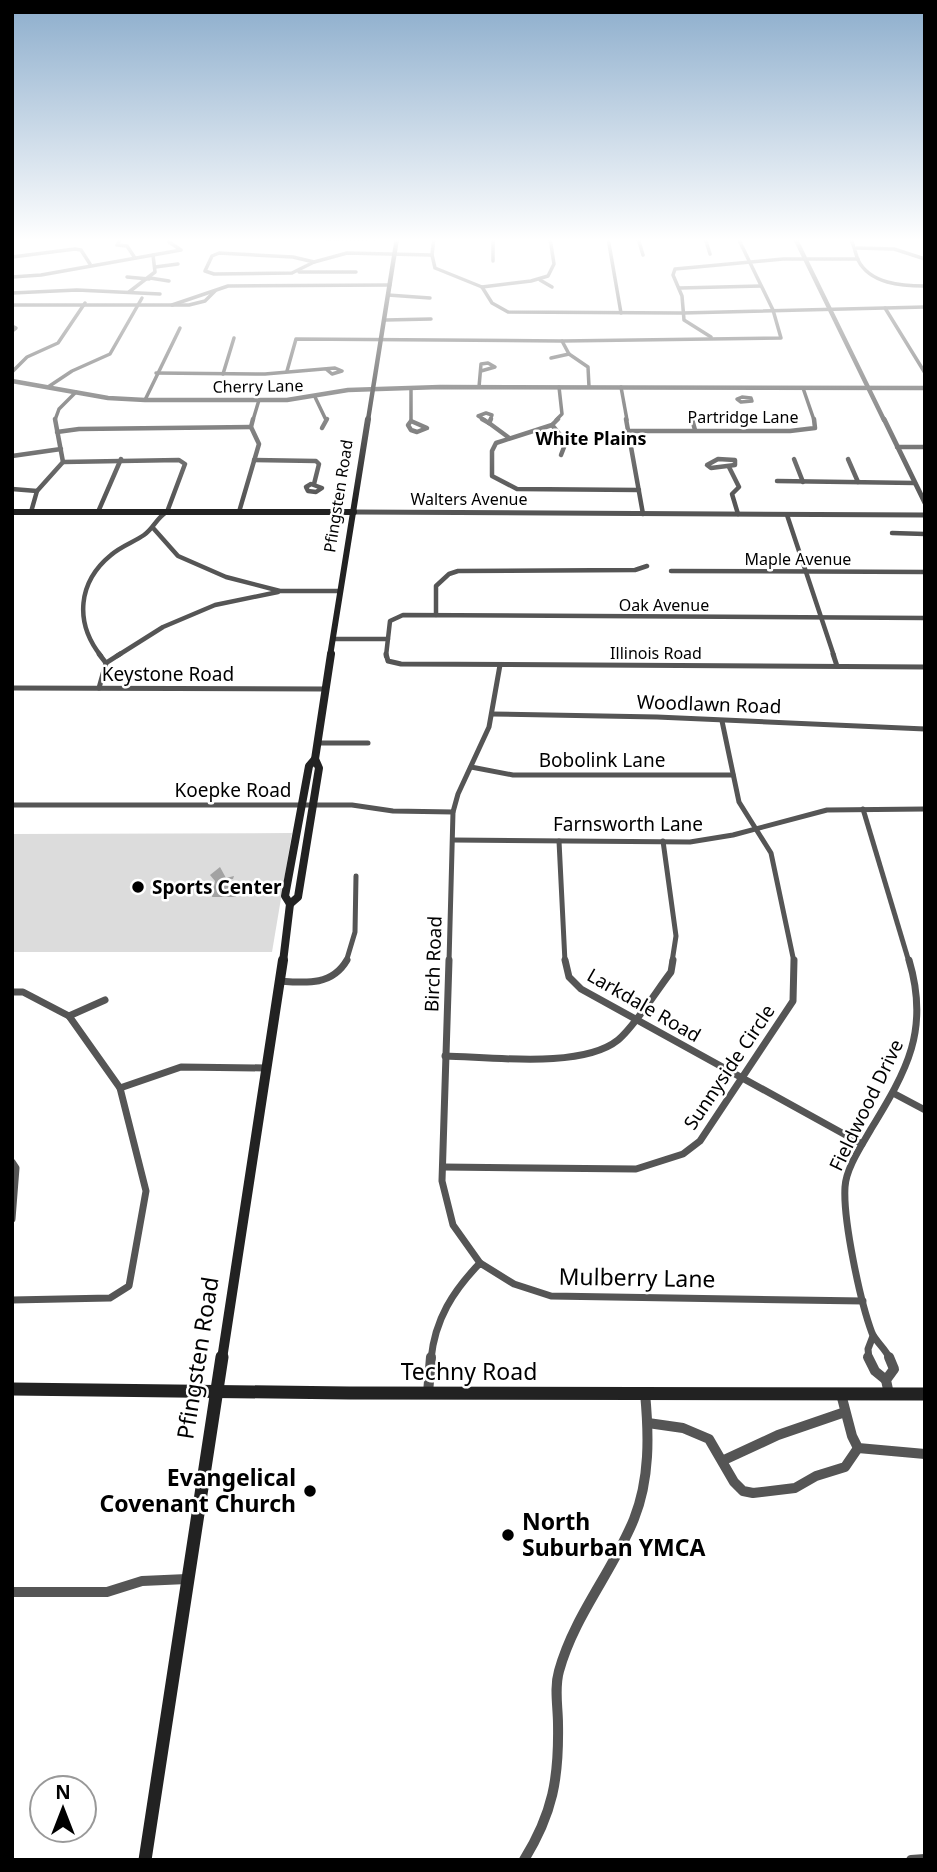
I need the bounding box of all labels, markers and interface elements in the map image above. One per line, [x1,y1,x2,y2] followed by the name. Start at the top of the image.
[212,374,304,398] street label: Cherry Lane
[688,406,798,428] street label: Partridge Lane
[535,426,647,450] district label: White Plains
[318,438,358,554] street label: Pfingsten Road
[410,488,528,510] street label: Walters Avenue
[745,548,851,570] street label: Maple Avenue
[619,594,709,616] street label: Oak Avenue
[610,642,702,664] street label: Illinois Road
[102,661,234,687] street label: Keystone Road
[636,688,782,720] street label: Woodlawn Road
[539,747,665,773] street label: Bobolink Lane
[174,777,292,803] street label: Koepke Road
[553,811,703,837] street label: Farnsworth Lane
[152,874,282,900] place label: Sports Center
[130,879,146,895] marker: Sports Center
[418,915,448,1013] street label: Birch Road
[582,962,706,1048] street label: Larkdale Road
[677,999,781,1135] street label: Sunnyside Circle
[823,1035,909,1175] street label: Fieldwood Drive
[558,1260,716,1294] street label: Mulberry Lane
[168,1274,226,1441] street label: Pfingsten Road
[401,1355,537,1387] street label: Techny Road
[100,1461,296,1519] place label: Evangelical Covenant Church
[302,1483,318,1499] marker: Evangelical Covenant Church
[522,1505,705,1563] place label: North Suburban YMCA
[500,1527,516,1543] marker: North Suburban YMCA
[28,1774,98,1844] north arrow
[55,1779,71,1805] text: N

